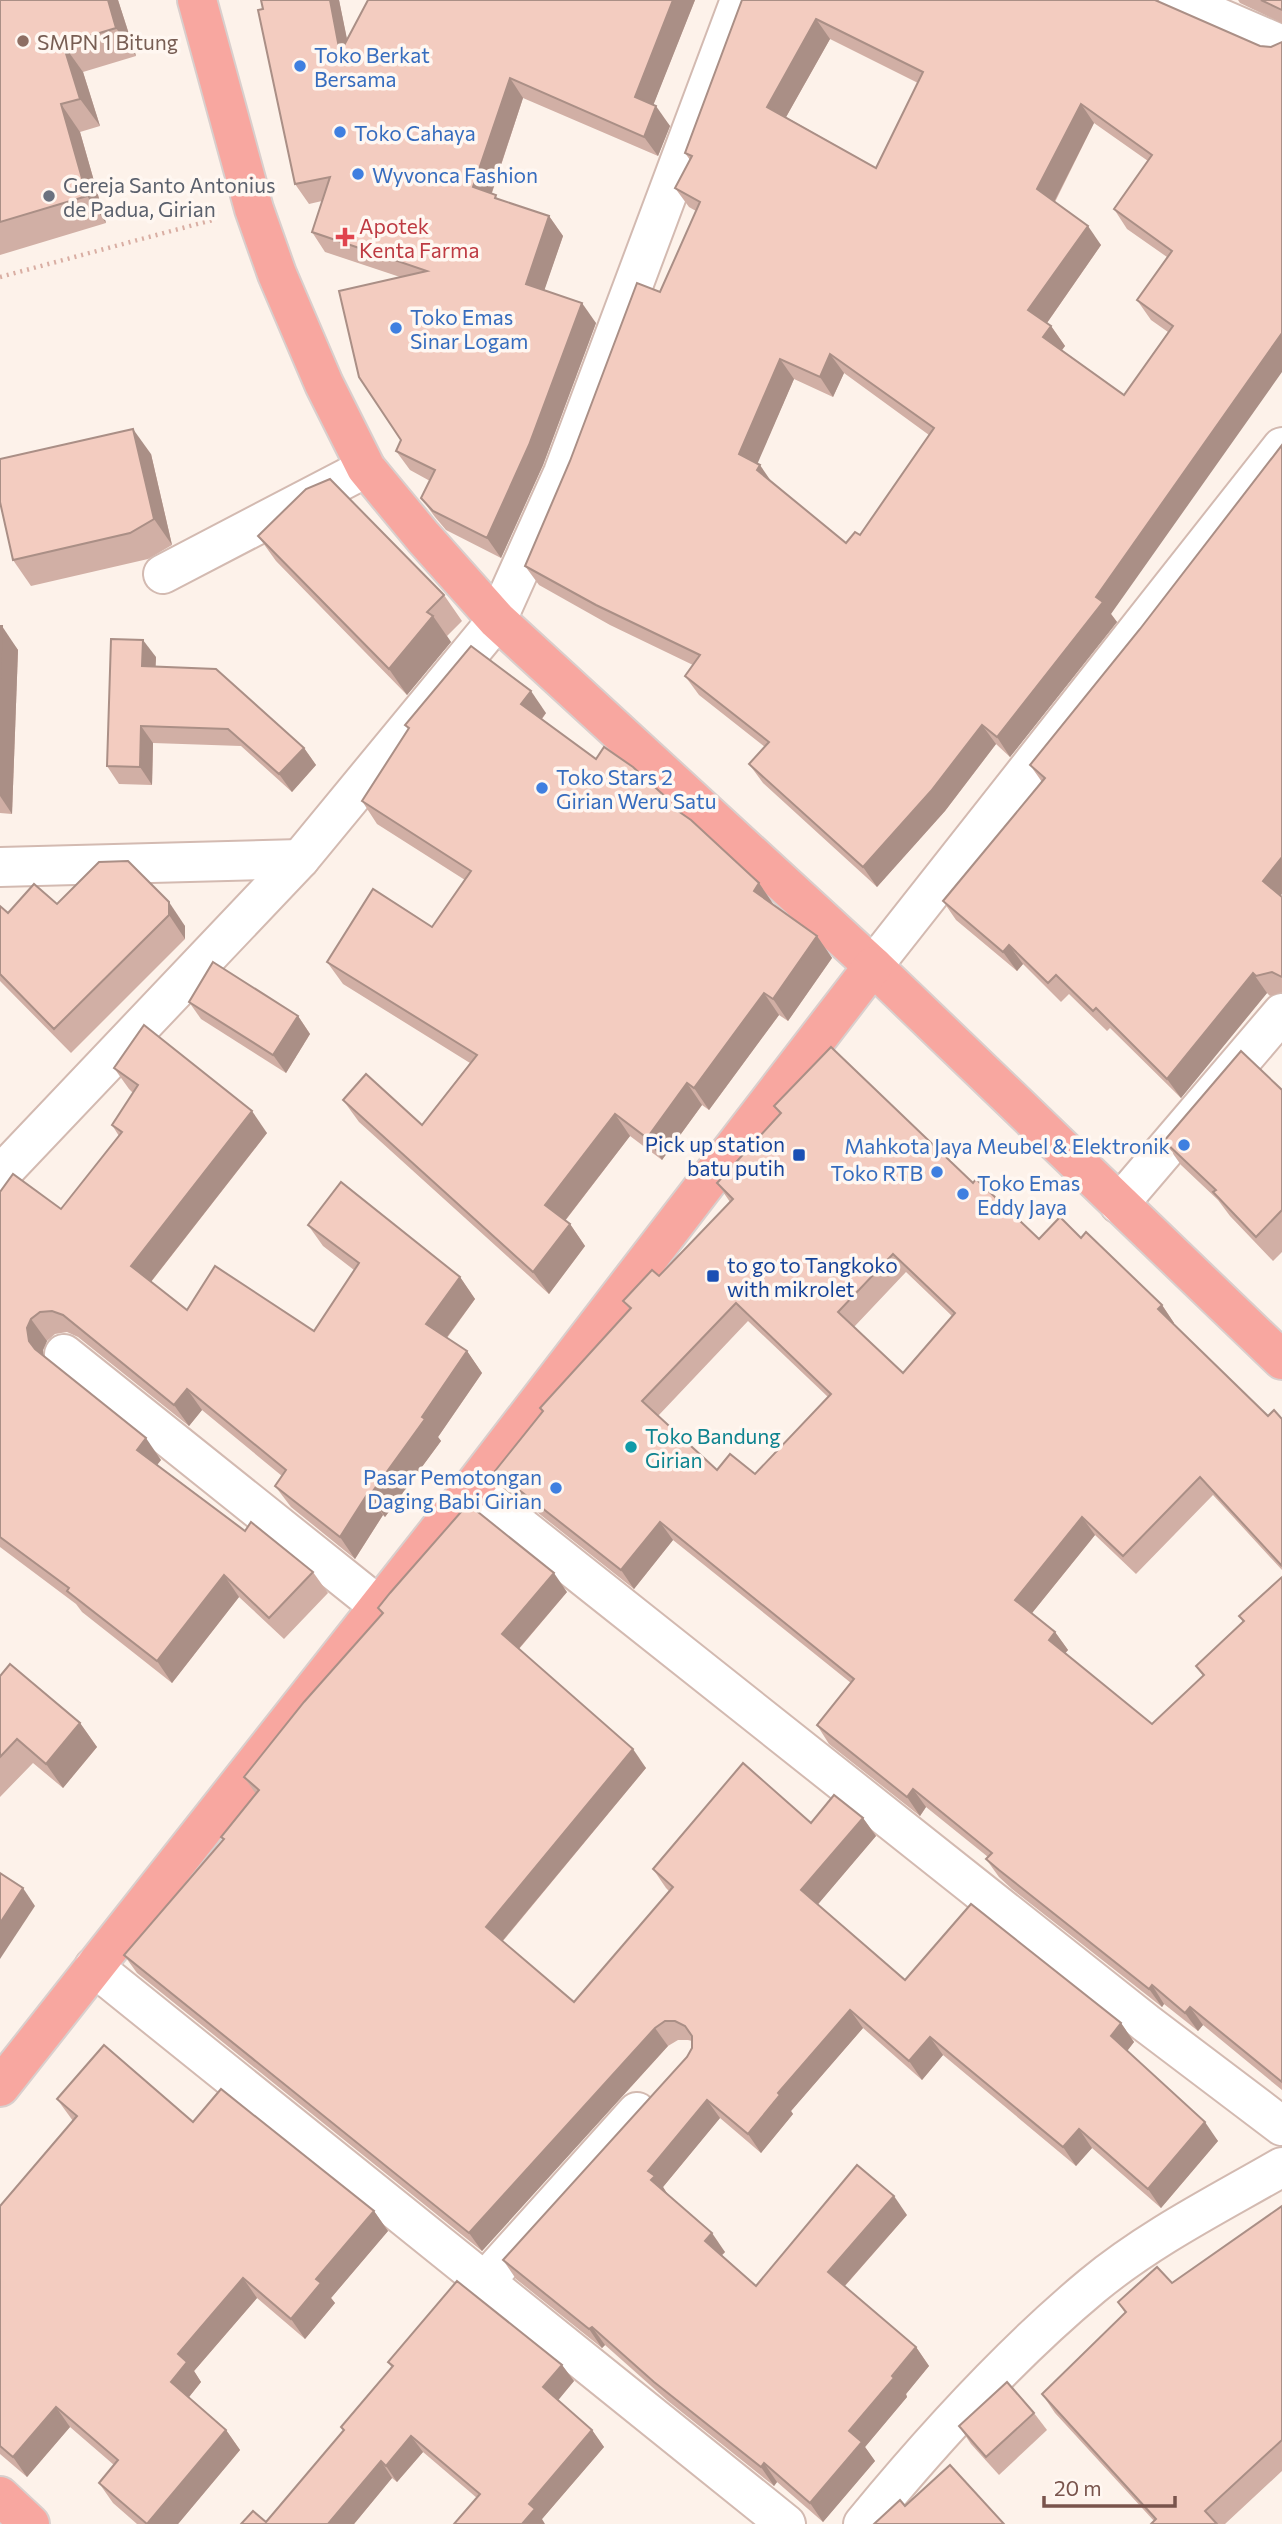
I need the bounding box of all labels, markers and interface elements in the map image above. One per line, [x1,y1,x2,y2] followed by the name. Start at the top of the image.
[37,29,178,54] place label: SMPN 1 Bitung
[15,33,31,49] marker: SMPN 1 Bitung
[314,42,430,91] place label: Toko Berkat Bersama
[292,58,308,74] marker: Toko Berkat Bersama
[354,120,476,145] place label: Toko Cahaya
[332,124,348,140] marker: Toko Cahaya
[372,162,538,187] place label: Wyvonca Fashion
[350,166,366,182] marker: Wyvonca Fashion
[63,172,276,221] place label: Gereja Santo Antonius de Padua, Girian
[41,188,57,204] marker: Gereja Santo Antonius de Padua, Girian
[359,213,479,262] place label: Apotek Kenta Farma
[337,229,353,245] marker: Apotek Kenta Farma
[410,304,528,353] place label: Toko Emas Sinar Logam
[388,320,404,336] marker: Toko Emas Sinar Logam
[556,764,716,813] place label: Toko Stars 2 Girian Weru Satu
[534,780,550,796] marker: Toko Stars 2 Girian Weru Satu
[645,1131,785,1180] place label: Pick up station batu putih
[844,1133,1170,1158] place label: Mahkota Jaya Meubel & Elektronik
[1176,1137,1192,1153] marker: Mahkota Jaya Meubel & Elektronik
[791,1147,807,1163] marker: Pick up station batu putih
[830,1160,923,1185] place label: Toko RTB
[929,1164,945,1180] marker: Toko RTB
[977,1170,1080,1219] place label: Toko Emas Eddy Jaya
[955,1186,971,1202] marker: Toko Emas Eddy Jaya
[727,1252,898,1301] place label: to go to Tangkoko with mikrolet
[705,1268,721,1284] marker: to go to Tangkoko with mikrolet
[645,1423,781,1472] place label: Toko Bandung Girian
[623,1439,639,1455] marker: Toko Bandung Girian
[363,1464,542,1513] place label: Pasar Pemotongan Daging Babi Girian
[548,1480,564,1496] marker: Pasar Pemotongan Daging Babi Girian
[1044,2464,1175,2508] scale bar
[1054,2475,1102,2500] text: 20 m

